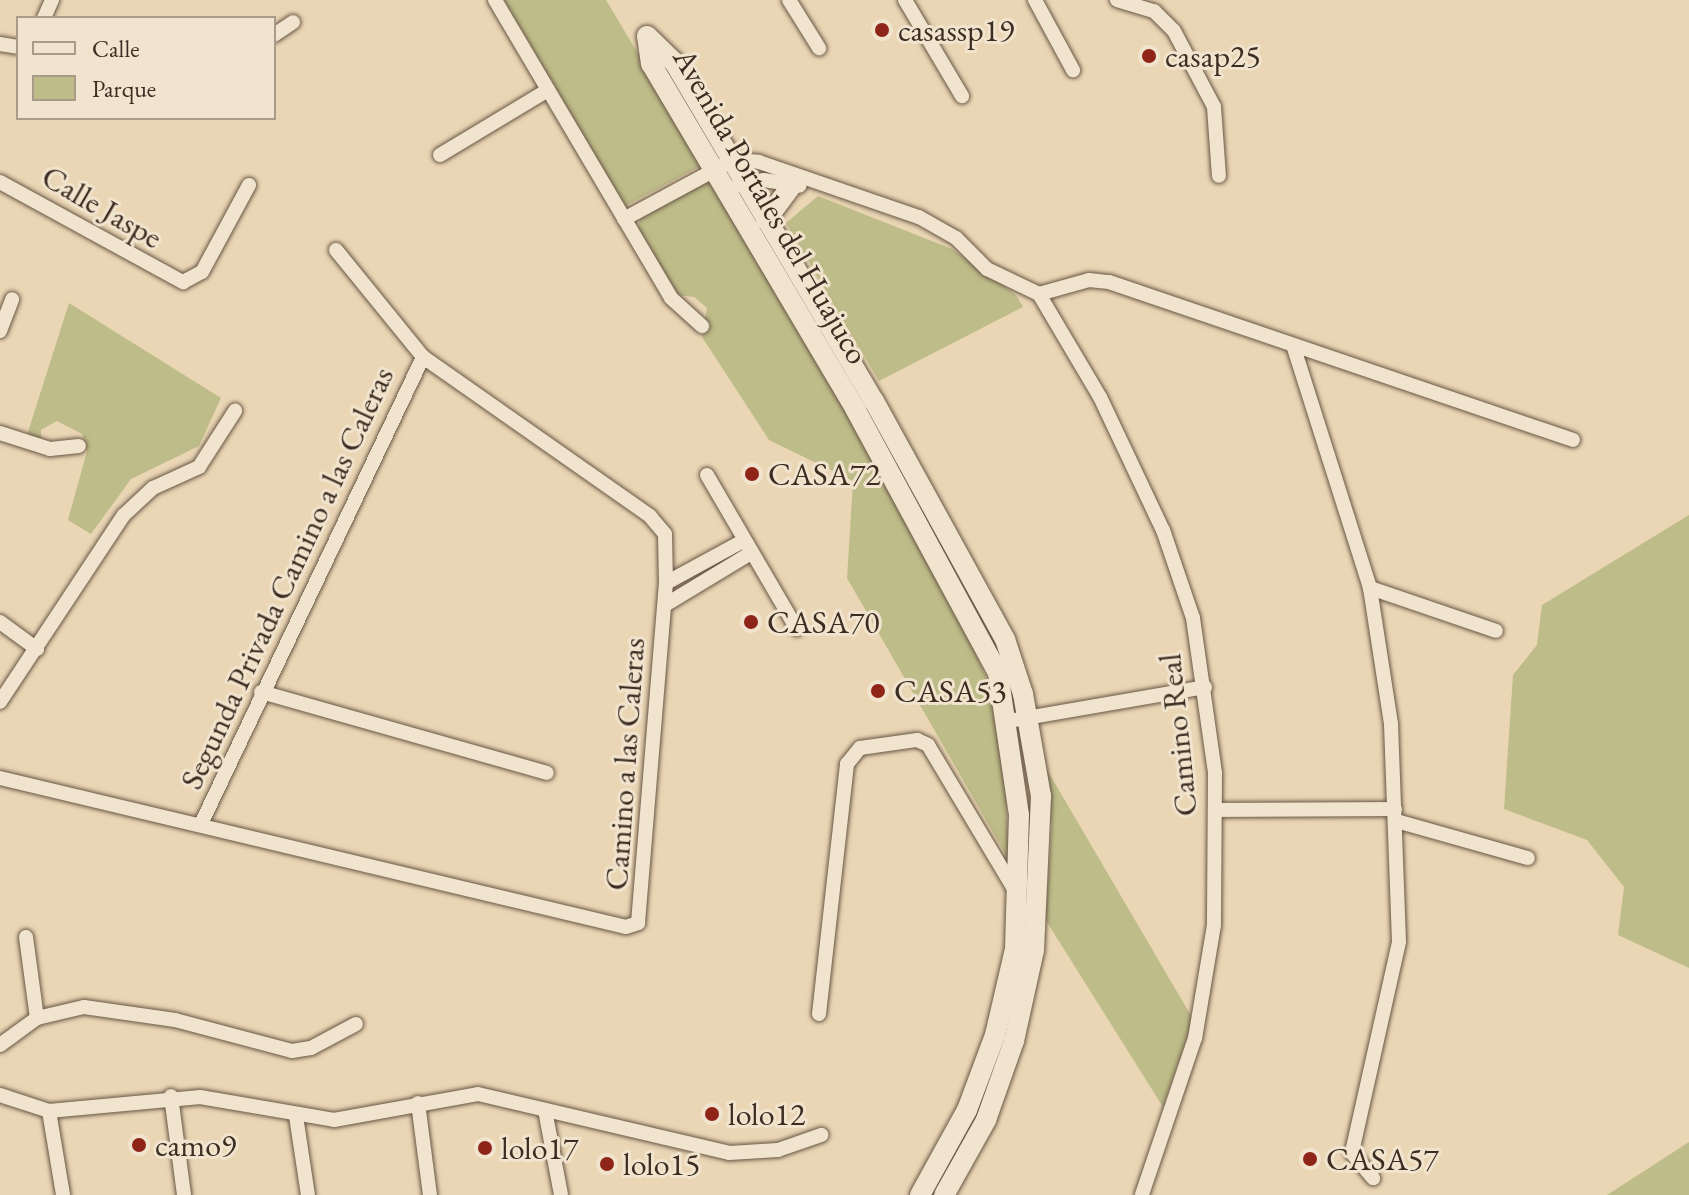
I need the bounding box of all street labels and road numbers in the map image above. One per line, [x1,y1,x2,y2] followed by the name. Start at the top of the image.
[665,41,877,371] street label: Avenida Portales del Huajuco
[35,157,169,257] street label: Calle Jaspe
[172,361,402,795] street label: Segunda Privada Camino a las Caleras
[597,636,653,892] street label: Camino a las Caleras
[1150,652,1206,818] street label: Camino Real

